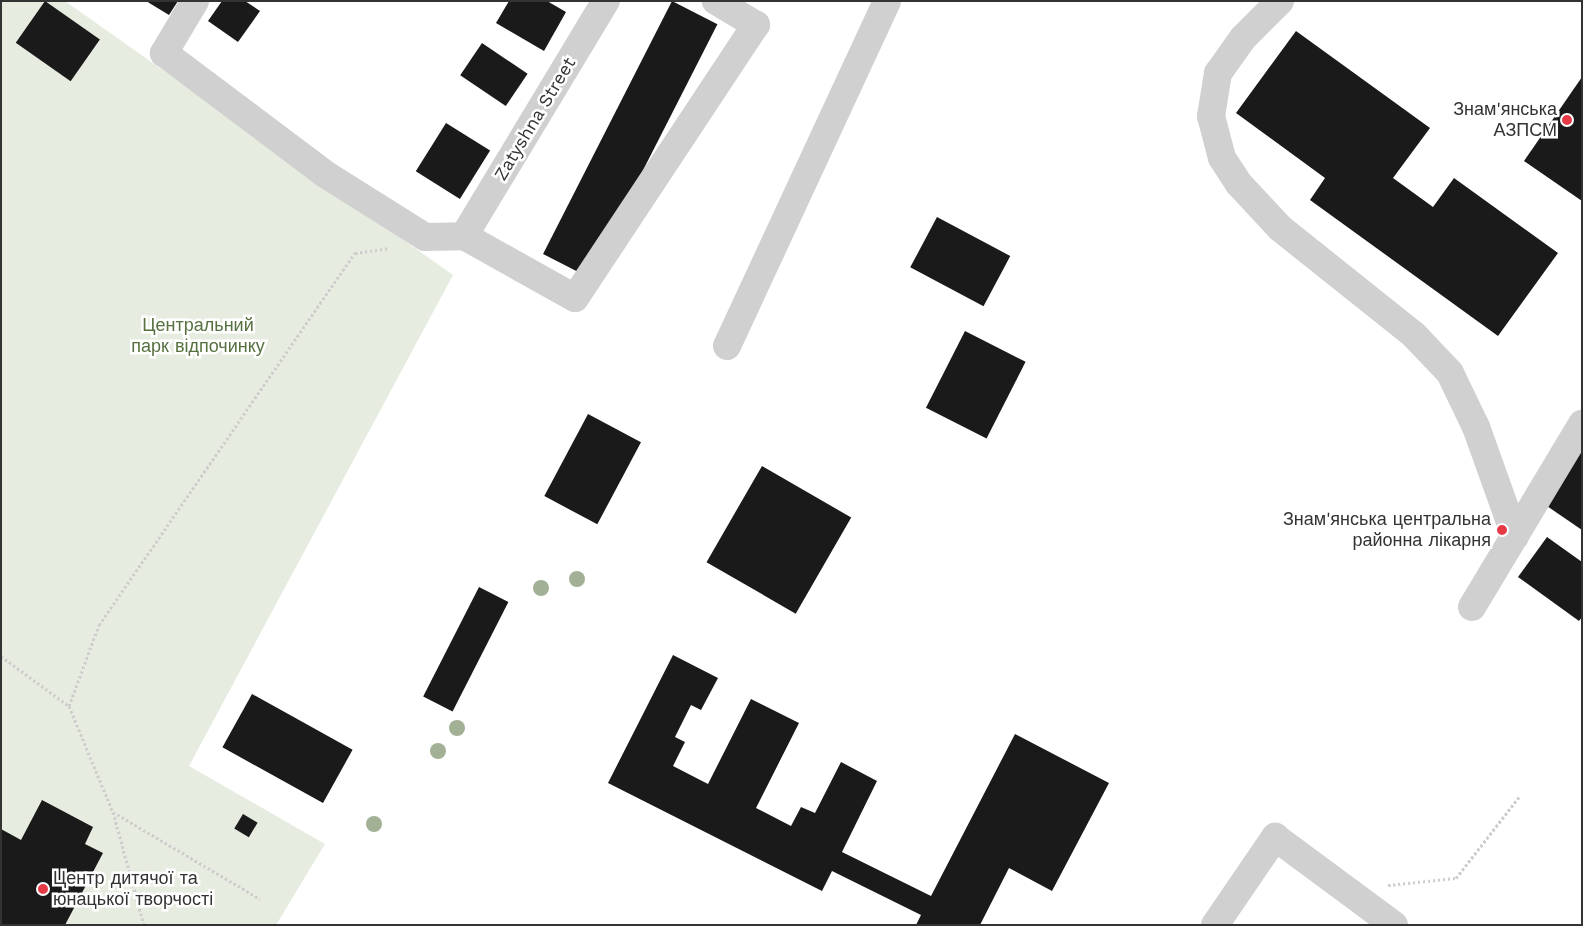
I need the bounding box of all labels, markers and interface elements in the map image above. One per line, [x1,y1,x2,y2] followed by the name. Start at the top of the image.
[490,53,580,185] street label: Zatyshna Street
[1453,99,1557,142] place label: Знам'янська АЗПСМ
[1561,114,1573,126] marker: Знам'янська АЗПСМ
[131,315,265,358] park label: Центральний парк відпочинку
[1283,509,1491,552] place label: Знам'янська центральна районна лікарня
[1495,523,1509,537] marker: Знам'янська центральна районна лікарня
[53,868,213,911] place label: Центр дитячої та юнацької творчості
[37,883,49,895] marker: Центр дитячої та юнацької творчості

